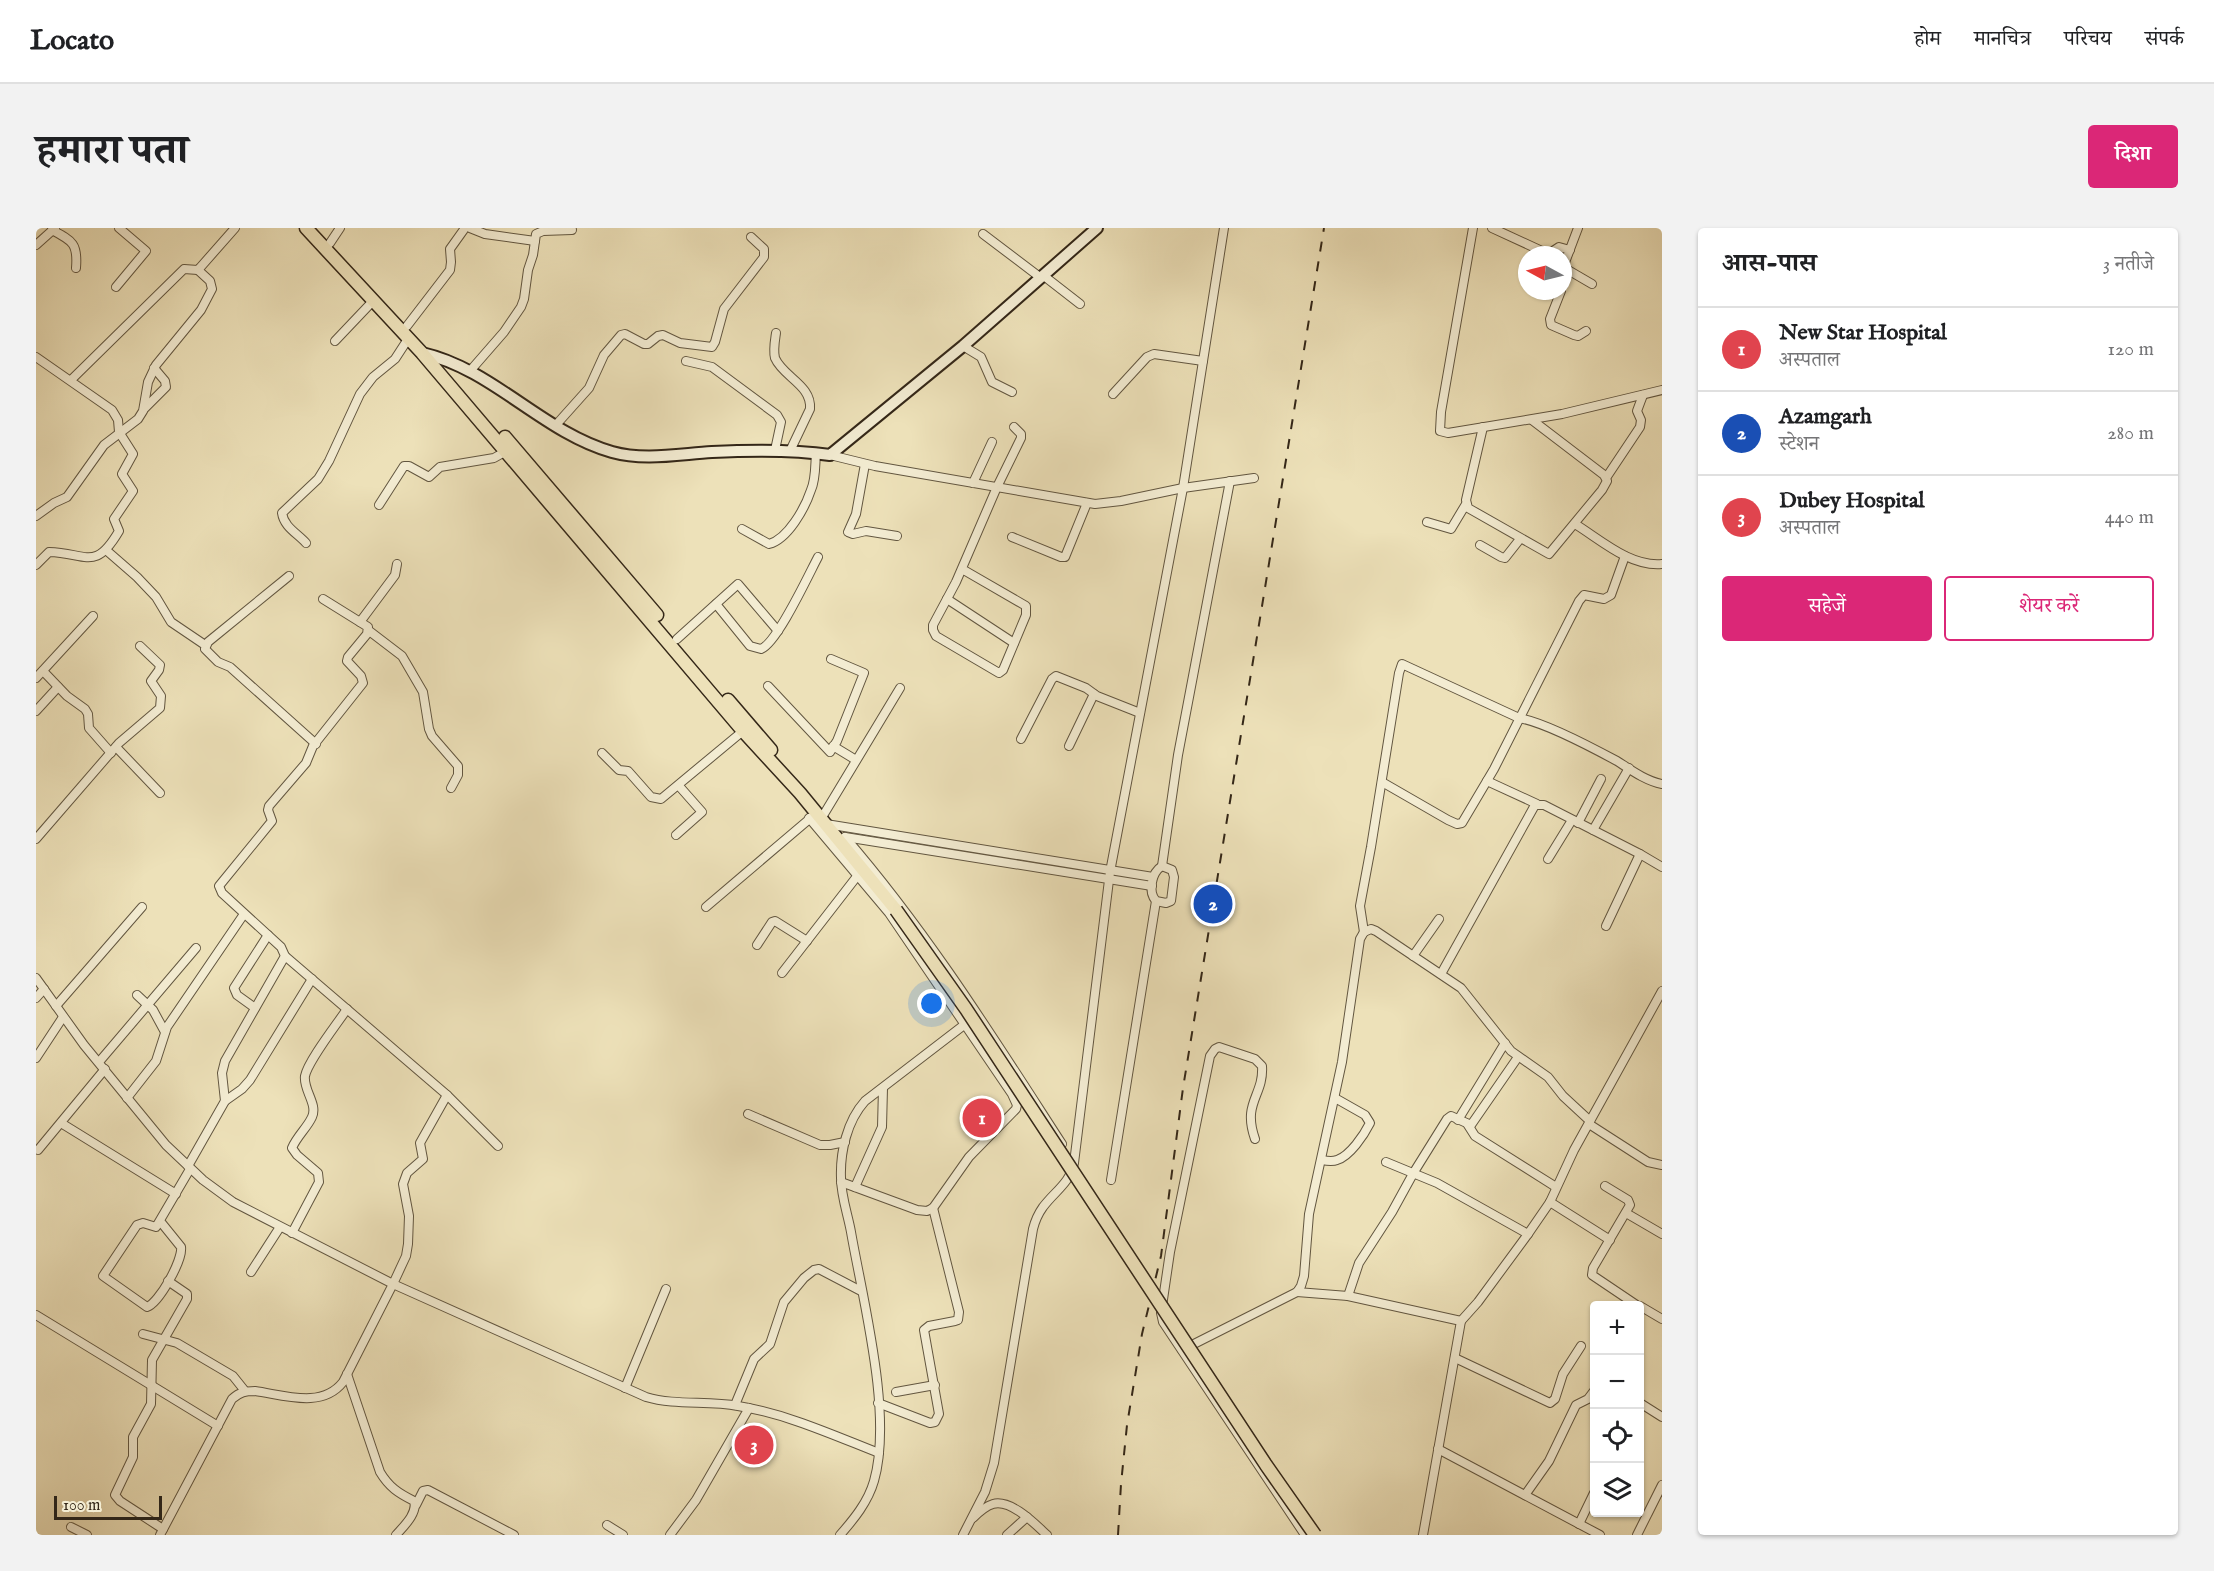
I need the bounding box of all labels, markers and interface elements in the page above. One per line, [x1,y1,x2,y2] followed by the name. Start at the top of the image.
[30,24,114,59] text: Locato
[1914,26,1941,53] text: होम
[1974,26,2031,53] text: मानचित्र
[2064,26,2112,53] text: परिचय
[2145,26,2184,53] text: संपर्क
[36,125,188,178] text: हमारा पता
[2088,125,2178,188] button: दिशा
[1518,246,1572,300] north arrow
[1722,247,1817,280] text: आस-पास
[2103,252,2154,277] text: 3 नतीजे
[1779,319,1947,347] text: New Star Hospital
[1738,337,1745,362] text: 1
[2108,337,2154,362] text: 120 m
[1779,348,1840,373] text: अस्पताल
[1779,403,1872,431] text: Azamgarh
[1737,421,1746,446] text: 2
[2107,421,2154,446] text: 280 m
[1779,432,1819,457] text: स्टेशन
[1779,487,1924,515] text: Dubey Hospital
[1738,505,1745,530] text: 3
[2105,505,2154,530] text: 440 m
[1779,516,1840,541] text: अस्पताल
[1722,576,1932,641] button: सहेजें
[1944,576,2154,641] button: शेयर करें
[1194,882,1232,926] pin: 2
[917,989,946,1018] your location
[962,1096,1002,1140] pin: 1
[1590,1301,1644,1517] map controls
[1590,1301,1644,1355] button: +
[1590,1355,1644,1409] button: −
[1590,1409,1644,1463] button: locate
[734,1422,774,1468] pin: 3
[1590,1463,1644,1517] button: layers
[54,1493,162,1520] scale bar
[63,1496,100,1516] text: 100 m

